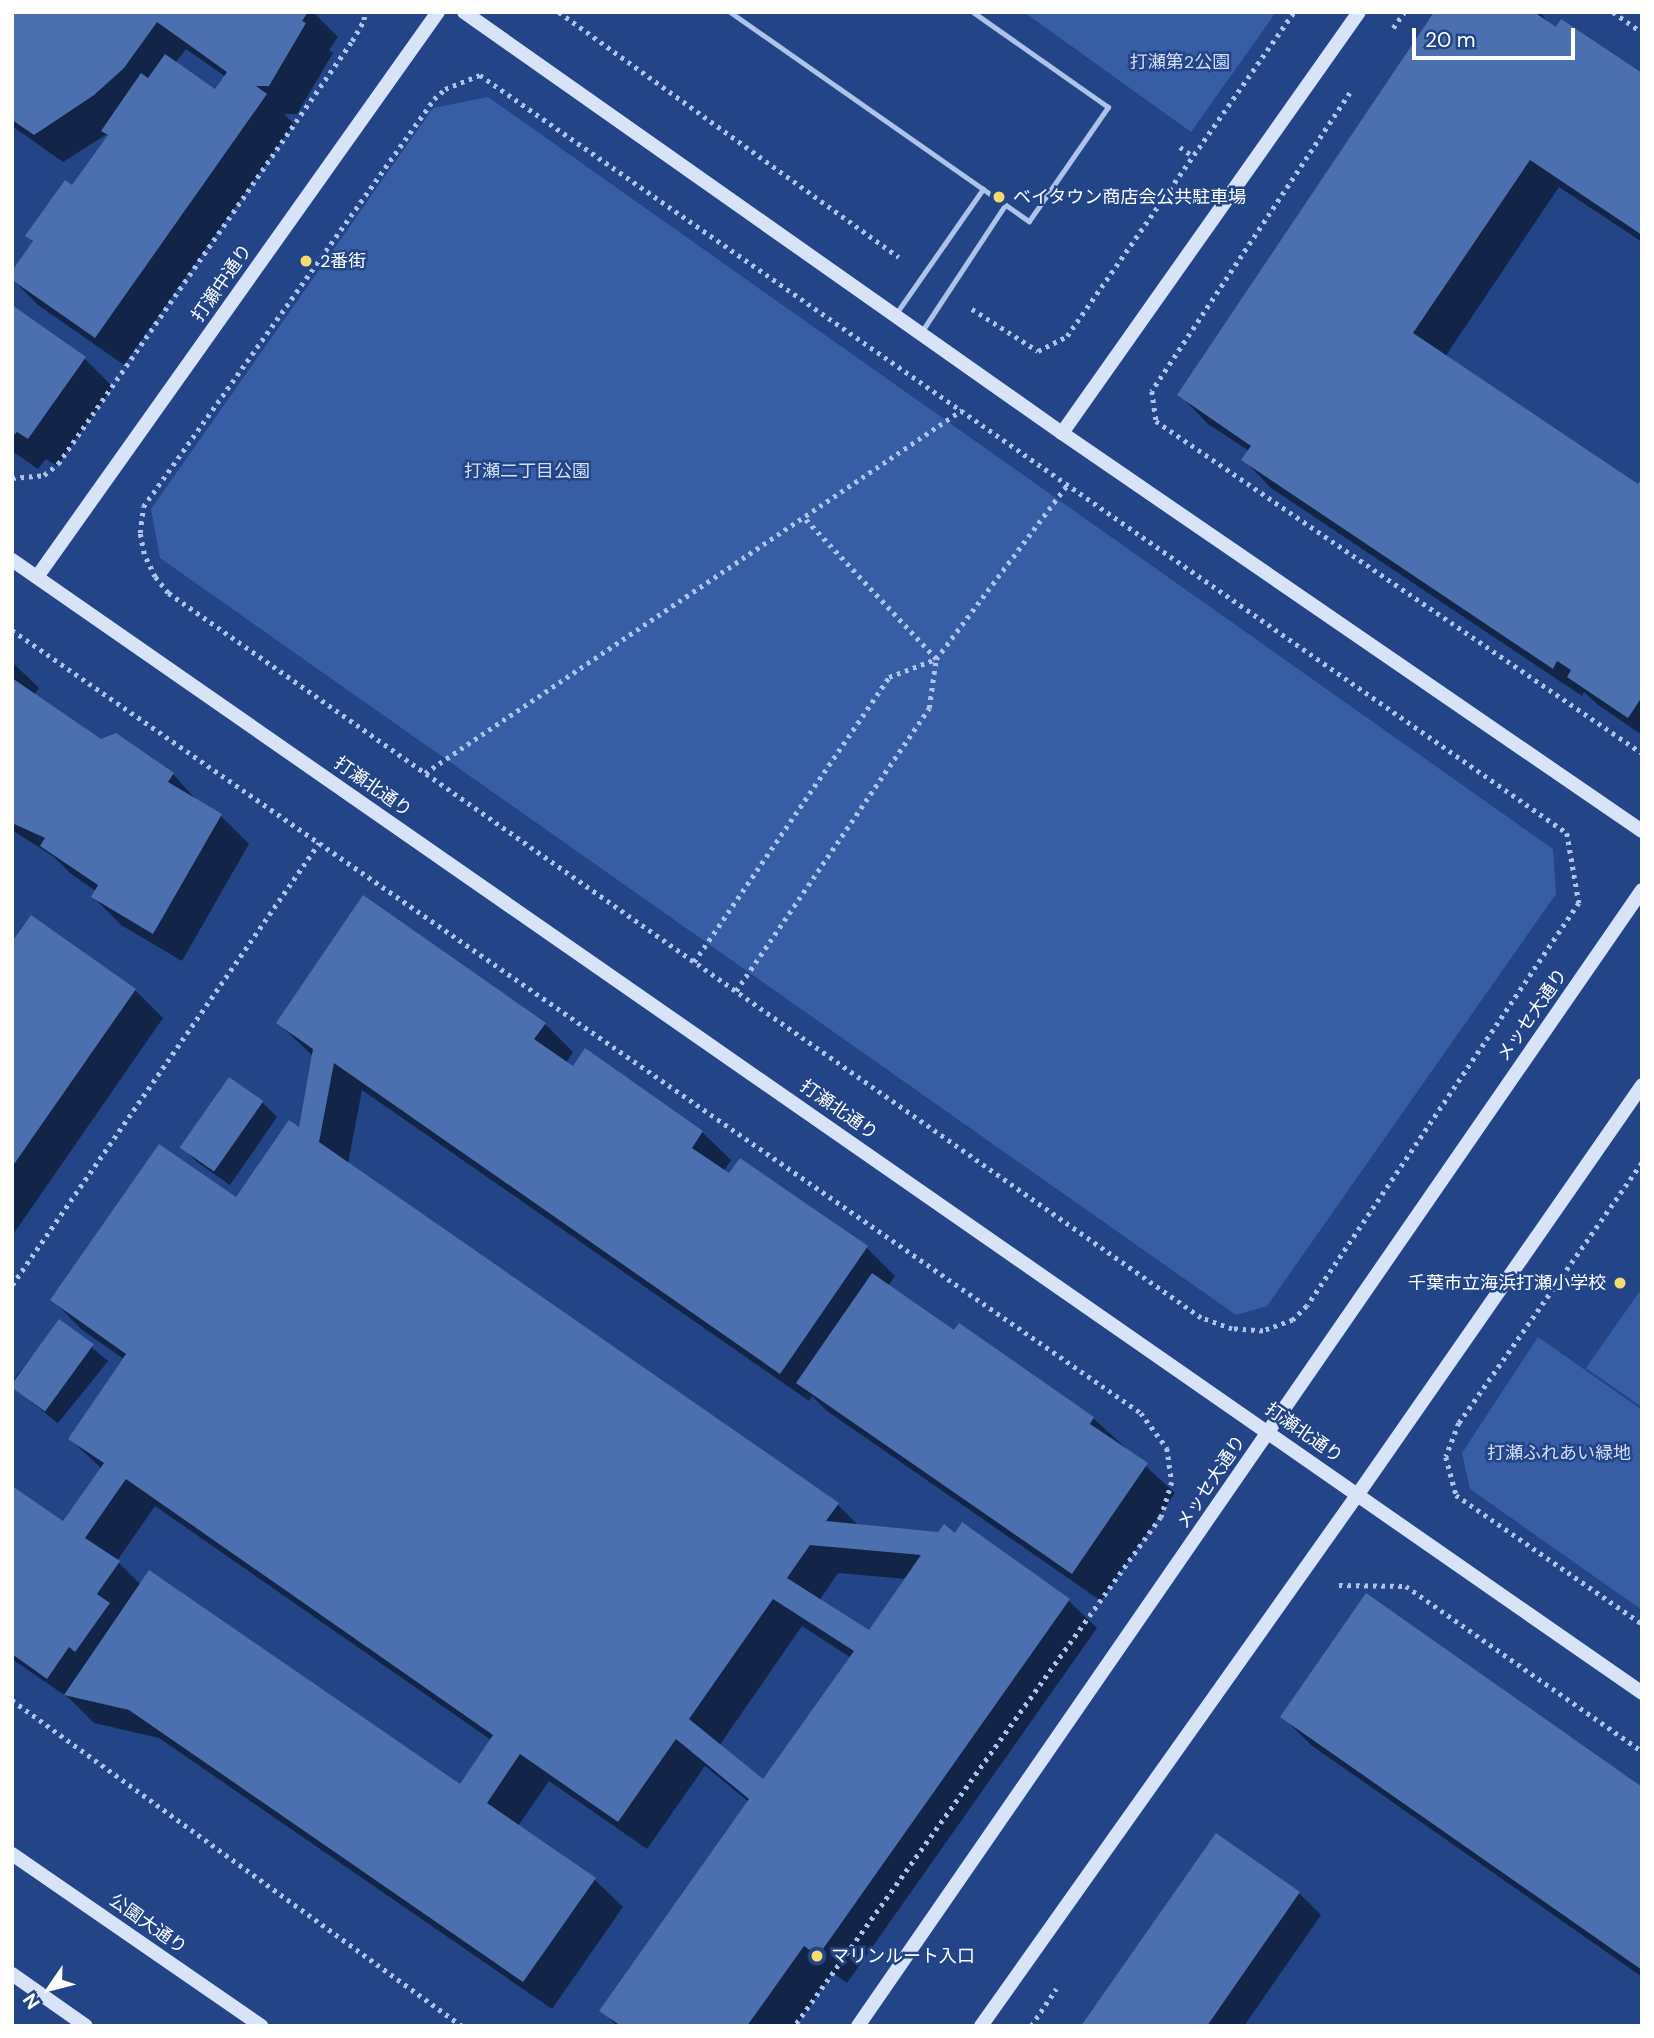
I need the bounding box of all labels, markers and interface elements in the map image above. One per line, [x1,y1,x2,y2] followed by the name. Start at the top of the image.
[1416,14,1579,58] scale bar
[1425,26,1476,54] text: 20 m
[1130,51,1230,73] park label: 打瀬第2公園
[1013,186,1247,208] place label: ベイタウン商店会公共駐車場
[991,189,1007,205] marker: ベイタウン商店会公共駐車場
[187,240,257,326] street label: 打瀬中通り
[320,250,366,272] place label: 2番街
[298,253,314,269] marker: 2番街
[464,460,590,482] park label: 打瀬二丁目公園
[330,752,416,822] street label: 打瀬北通り
[1492,965,1572,1065] street label: メッセ大通り
[796,1075,882,1145] street label: 打瀬北通り
[1408,1272,1606,1294] place label: 千葉市立海浜打瀬小学校
[1612,1275,1628,1291] marker: 千葉市立海浜打瀬小学校
[1261,1398,1347,1468] street label: 打瀬北通り
[1172,1431,1250,1533] street label: メッセ大通り
[1487,1442,1631,1464] park label: 打瀬ふれあい緑地
[105,1889,191,1959] street label: 公園大通り
[831,1945,975,1967] place label: マリンルート入口
[809,1948,825,1964] marker: マリンルート入口
[14,1954,84,2024] north arrow
[17,1988,46,2014] text: N

